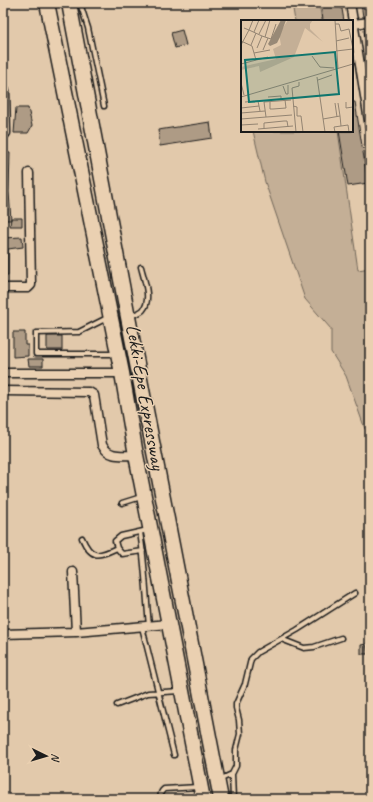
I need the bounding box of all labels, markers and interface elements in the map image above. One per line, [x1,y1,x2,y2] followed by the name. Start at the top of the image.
[241,20,353,132] inset map
[120,322,171,473] street label: Lekki-Epe Expressway
[26,736,66,776] north arrow
[49,753,63,763] text: N

